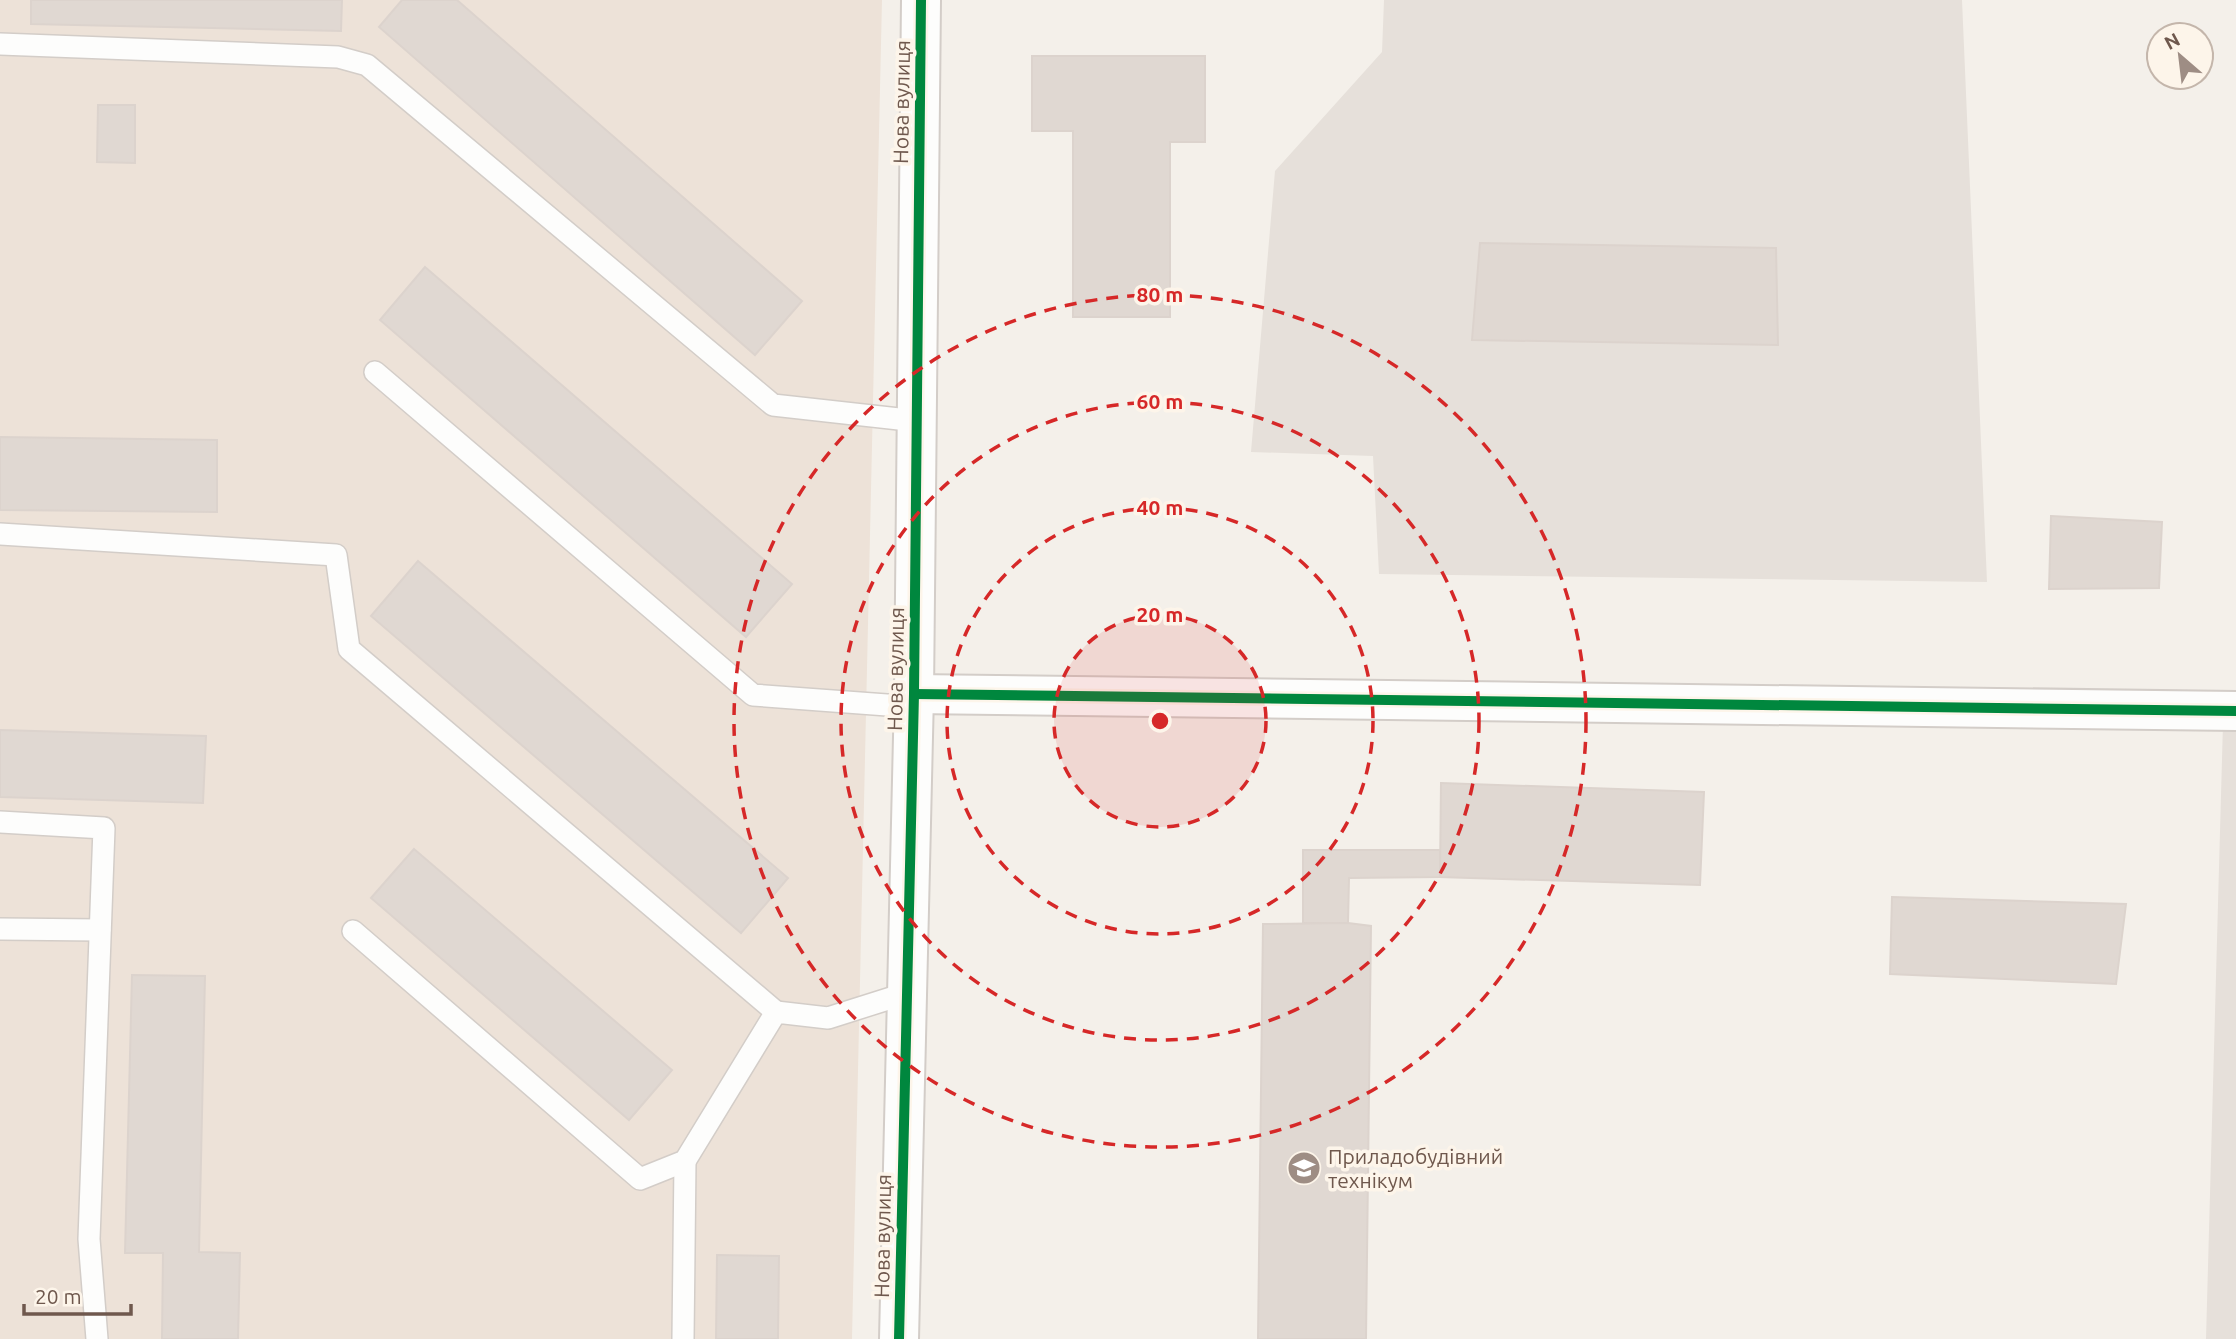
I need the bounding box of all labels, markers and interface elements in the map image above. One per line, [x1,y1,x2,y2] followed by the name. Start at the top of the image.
[2145,21,2215,91] north arrow
[2161,28,2183,54] text: N
[888,40,914,164] street label: Нова вулиця
[1137,282,1183,306] text: 80 m
[1137,389,1183,413] text: 60 m
[1137,495,1183,519] text: 40 m
[1137,602,1183,626] text: 20 m
[882,607,908,731] street label: Нова вулиця
[1148,709,1172,733] centre of rings
[1328,1144,1503,1192] place label: Приладобудівний технікум
[1285,1149,1323,1187] school or university icon: Приладобудівний технікум
[869,1174,895,1298] street label: Нова вулиця
[24,1272,131,1316] scale bar
[35,1284,82,1308] text: 20 m

